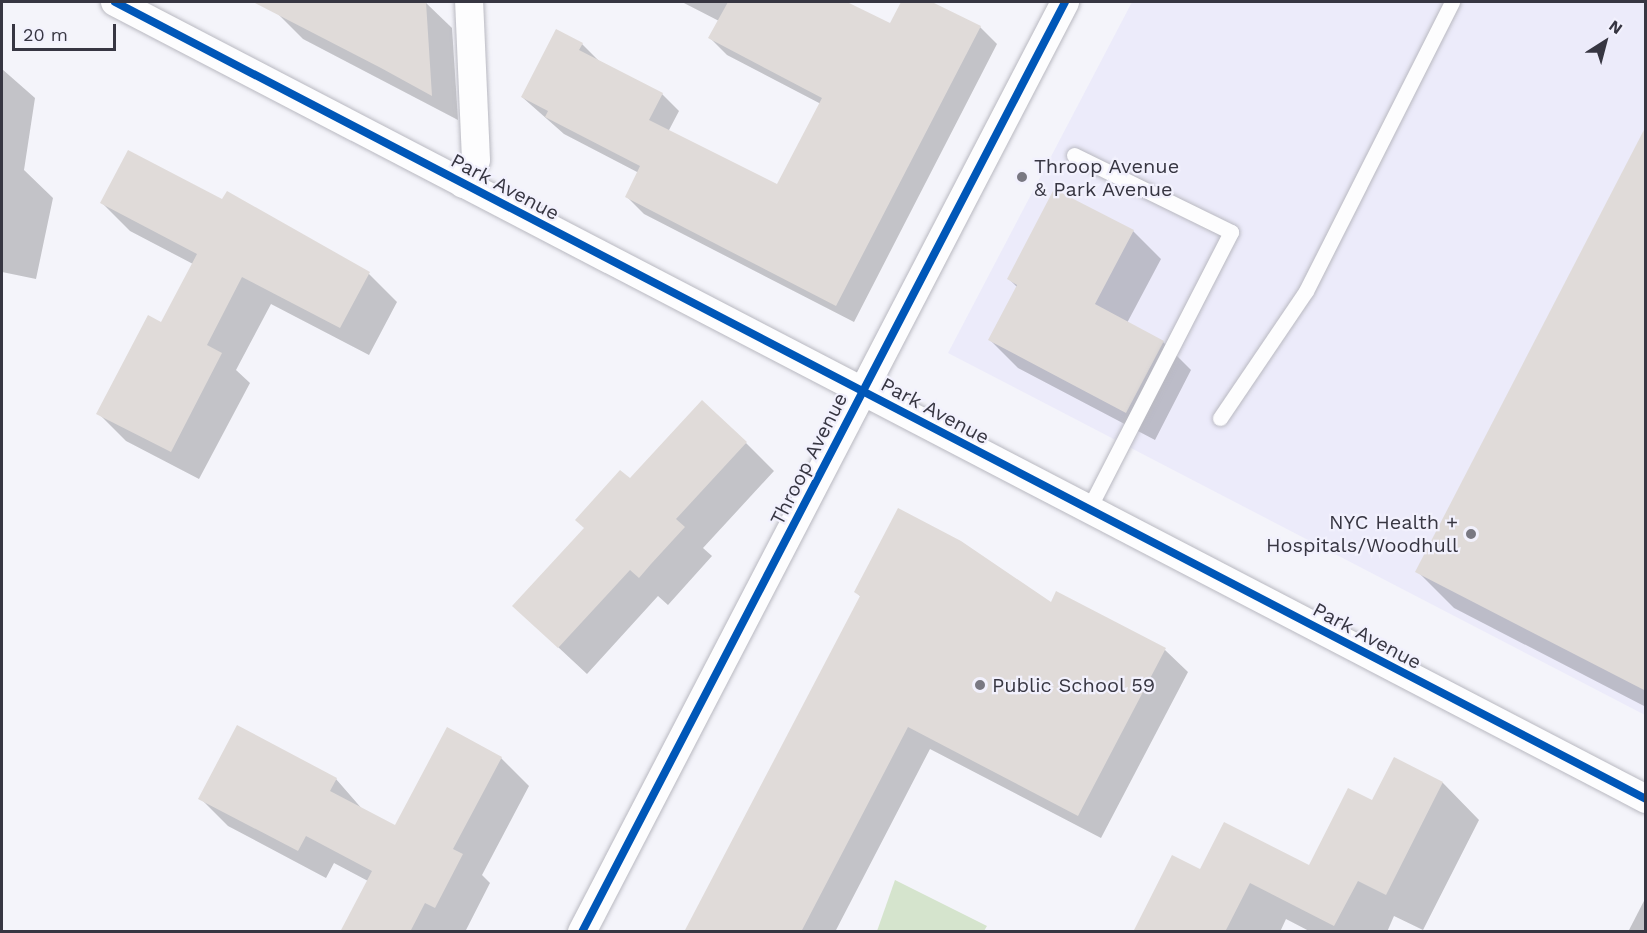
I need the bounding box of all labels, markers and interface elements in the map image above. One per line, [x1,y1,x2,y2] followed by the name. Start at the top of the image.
[15,12,118,50] scale bar
[1575,12,1635,72] north arrow
[1605,16,1626,38] text: N
[23,24,68,45] text: 20 m
[446,148,564,226] street label: Park Avenue
[1034,154,1180,201] place label: Throop Avenue & Park Avenue
[1015,170,1029,184] marker: Throop Avenue & Park Avenue
[876,372,994,450] street label: Park Avenue
[765,389,853,529] street label: Throop Avenue
[1266,510,1458,557] place label: NYC Health + Hospitals/Woodhull
[1462,525,1480,543] marker: NYC Health + Hospitals/Woodhull
[1308,597,1426,675] street label: Park Avenue
[992,673,1156,697] place label: Public School 59
[973,678,987,692] marker: Public School 59

